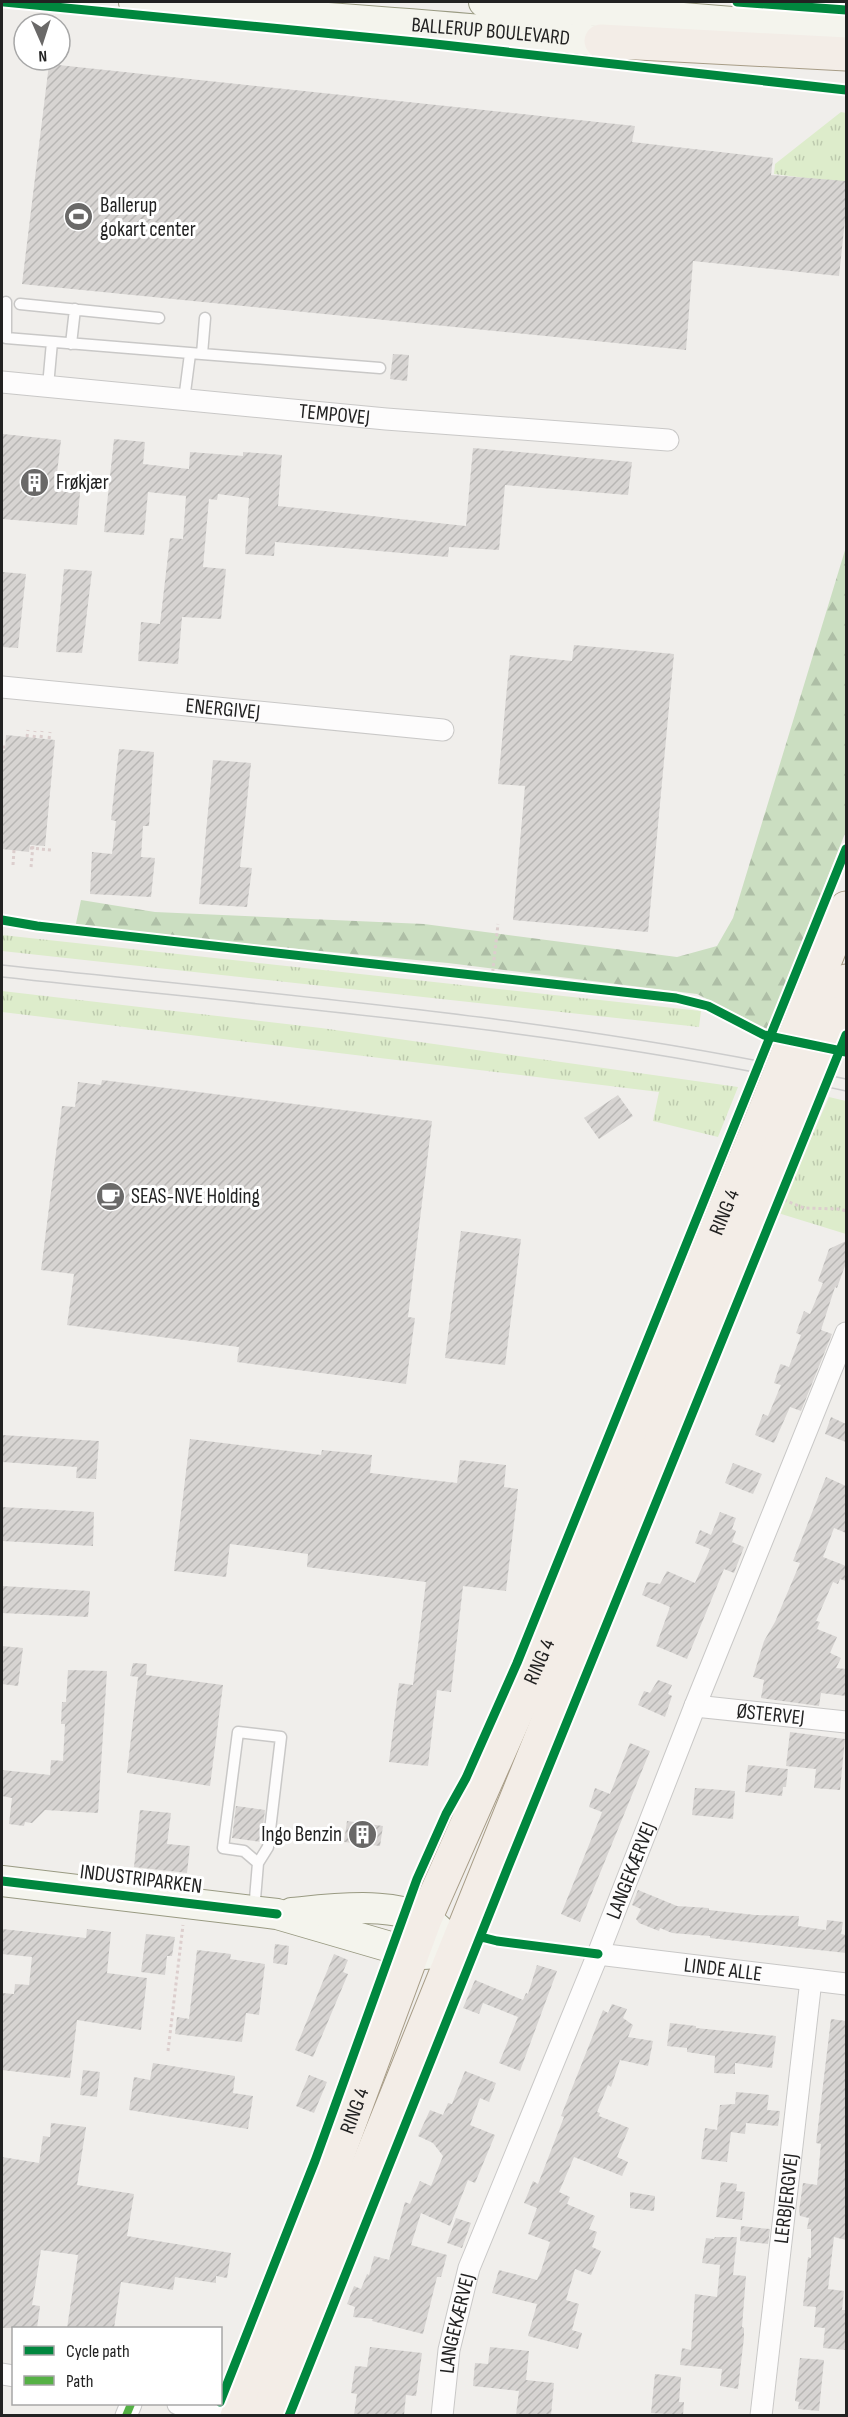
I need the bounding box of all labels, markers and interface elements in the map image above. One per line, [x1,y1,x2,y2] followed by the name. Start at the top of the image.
[12,12,72,72] north arrow
[411,12,571,50] street label: BALLERUP BOULEVARD
[38,46,47,65] text: N
[100,193,196,242] place label: Ballerup gokart center
[63,201,95,233] sports icon: Ballerup gokart center
[298,398,371,430] street label: TEMPOVEJ
[19,466,51,498] building icon: Frøkjær
[56,470,109,495] place label: Frøkjær
[185,692,261,725] street label: ENERGIVEJ
[94,1180,126,1212] cafe icon: SEAS-NVE Holding
[131,1184,260,1209] place label: SEAS-NVE Holding
[703,1185,744,1239] street label: RING 4
[518,1635,560,1688] street label: RING 4
[735,1698,806,1730] street label: ØSTERVEJ
[347,1818,379,1850] building icon: Ingo Benzin
[600,1818,661,1922] street label: LANGEKÆRVEJ
[261,1822,342,1847] place label: Ingo Benzin
[79,1859,203,1899] street label: INDUSTRIPARKEN
[683,1952,763,1986] street label: LINDE ALLE
[334,2084,374,2137] street label: RING 4
[768,2152,804,2245] street label: LERBJERGVEJ
[434,2271,480,2375] street label: LANGEKÆRVEJ
[12,2327,222,2405] legend
[66,2341,130,2362] text: Cycle path
[66,2371,94,2392] text: Path

